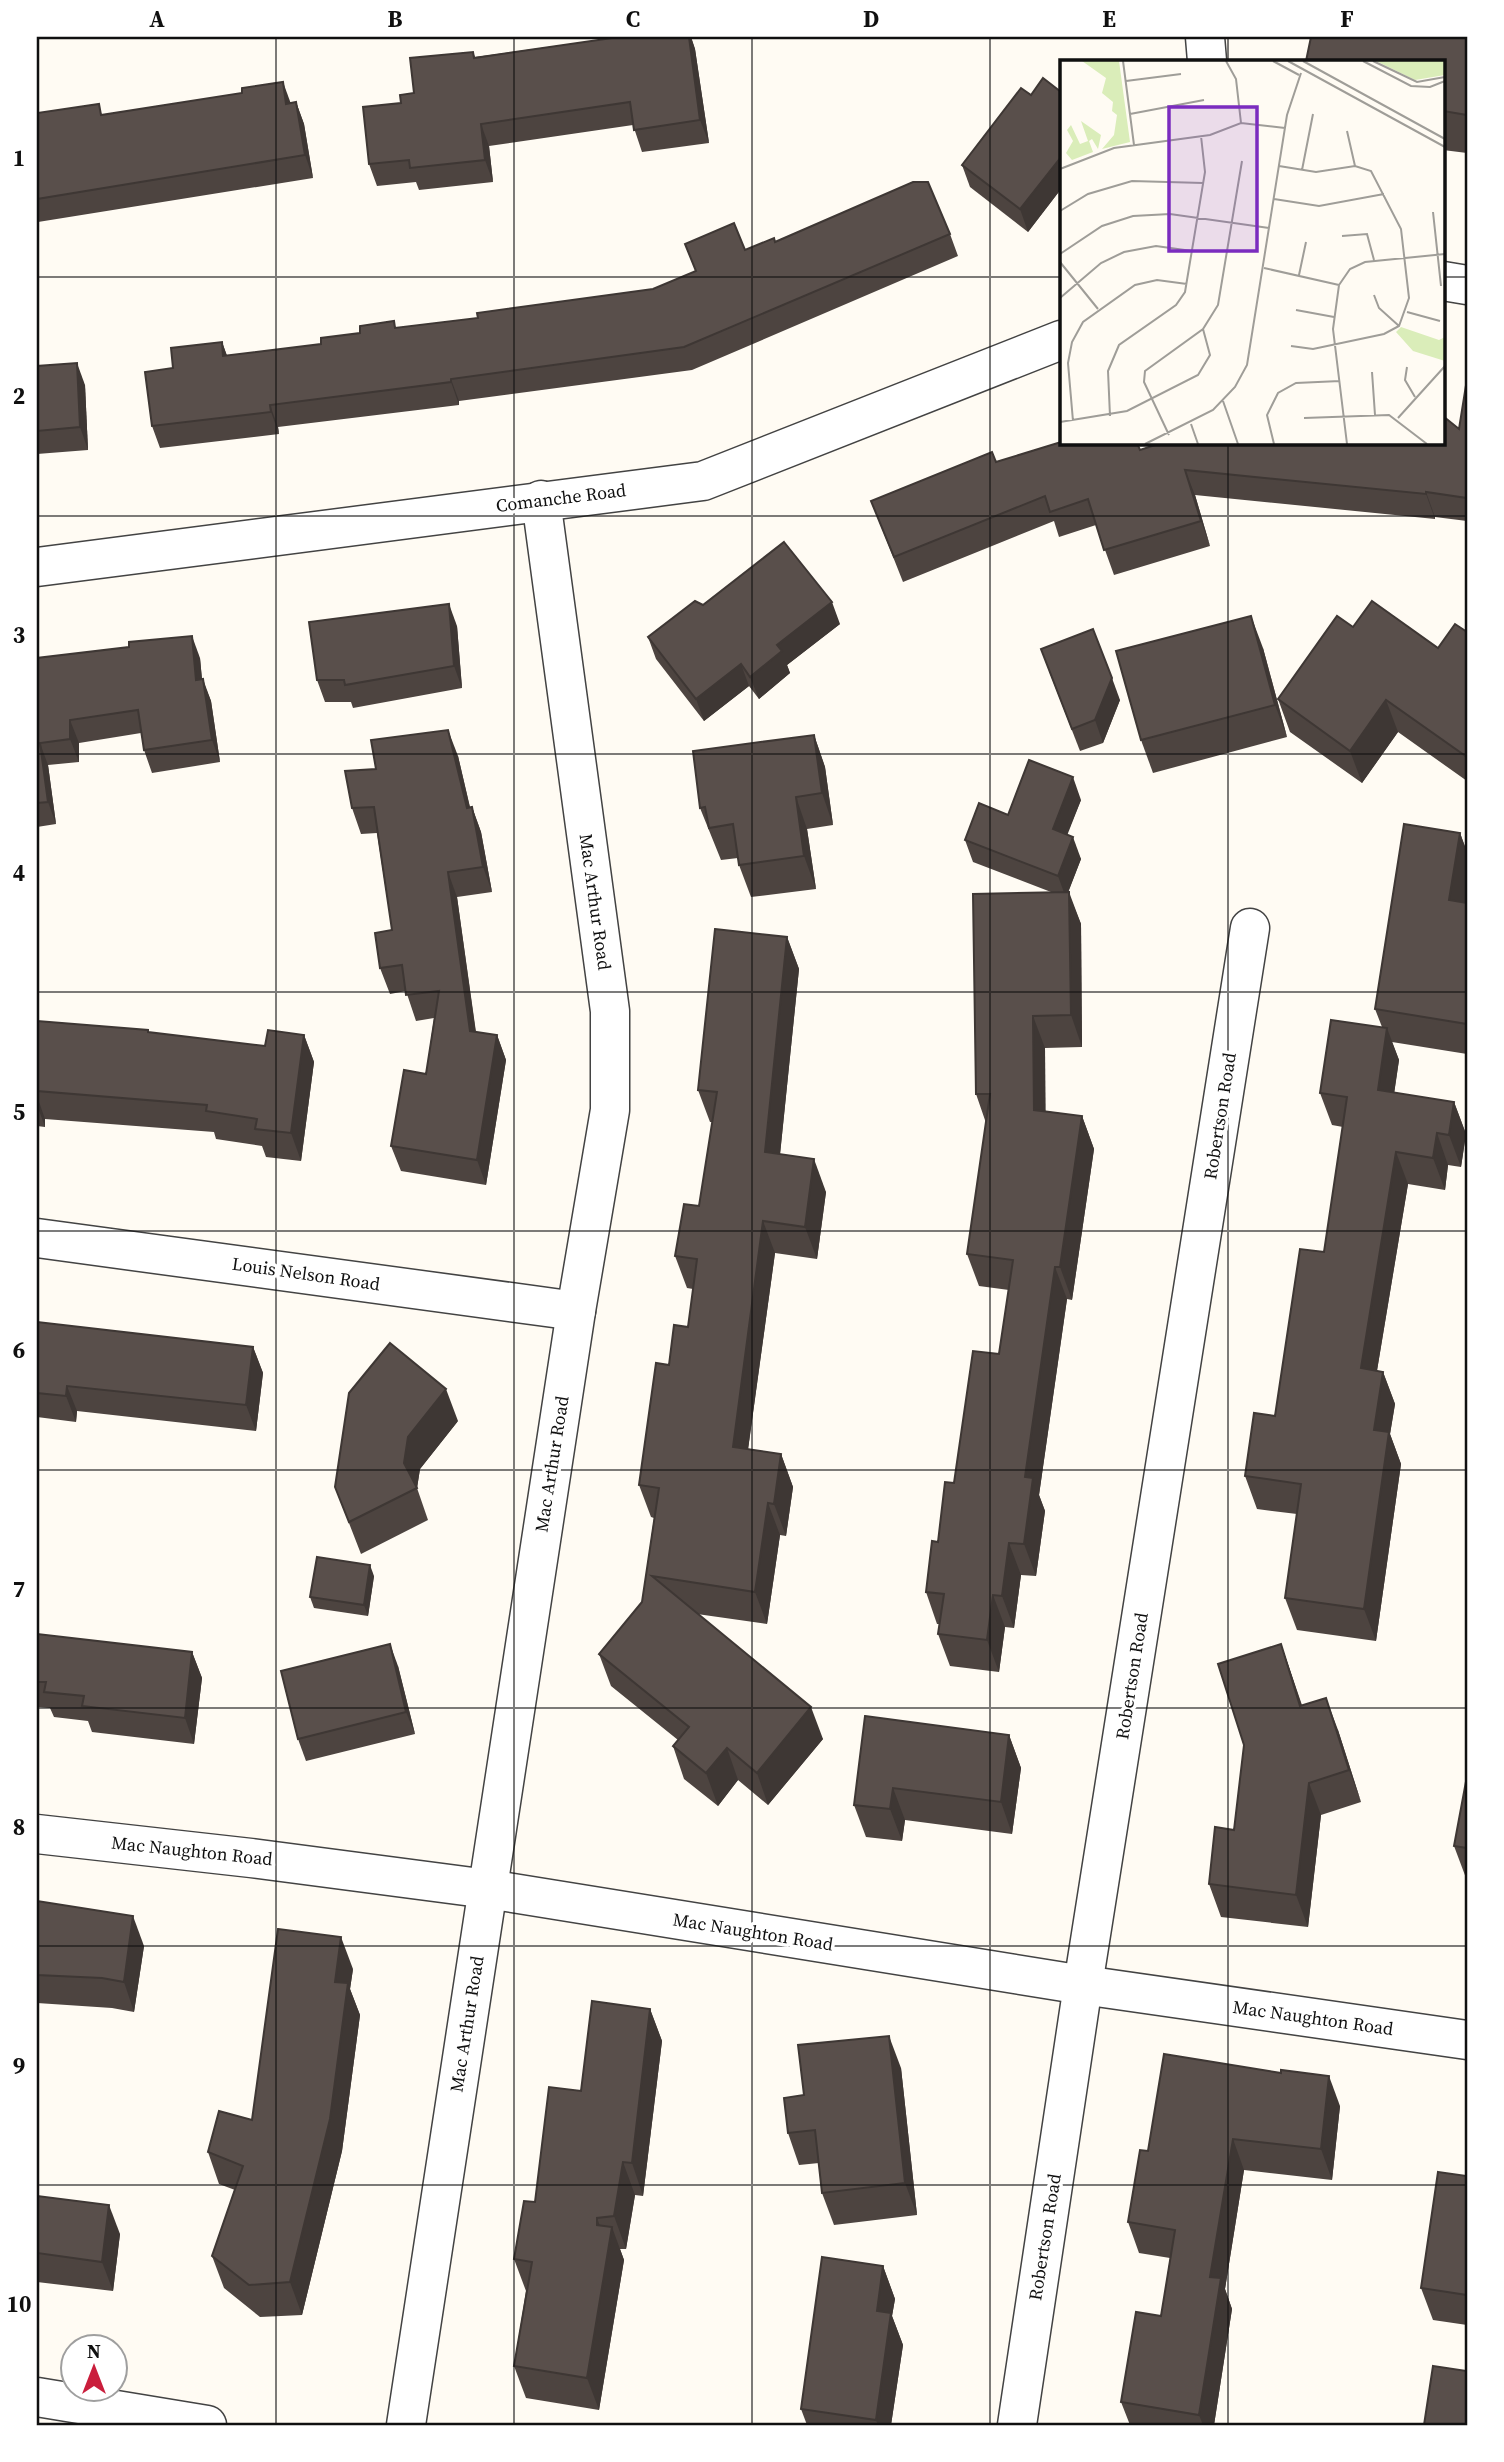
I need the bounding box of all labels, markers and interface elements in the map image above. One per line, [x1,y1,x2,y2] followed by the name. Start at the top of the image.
[149,3,165,35] text: A
[388,3,403,35] text: B
[626,3,640,35] text: C
[863,3,879,35] text: D
[1102,3,1116,35] text: E
[1340,3,1354,35] text: F
[1060,60,1444,444] inset map
[13,142,25,174] text: 1
[13,380,25,412] text: 2
[494,477,627,518] street label: Comanche Road
[13,619,25,651] text: 3
[574,832,617,972] street label: Mac Arthur Road
[13,857,25,889] text: 4
[1197,1051,1242,1181] street label: Robertson Road
[13,1096,25,1128] text: 5
[230,1251,382,1296] street label: Louis Nelson Road
[13,1334,25,1366] text: 6
[528,1394,575,1534] street label: Mac Arthur Road
[13,1573,25,1605] text: 7
[1109,1611,1154,1741] street label: Robertson Road
[13,1811,25,1843] text: 8
[110,1830,274,1871] street label: Mac Naughton Road
[671,1906,835,1957] street label: Mac Naughton Road
[443,1954,490,2094] street label: Mac Arthur Road
[1231,1994,1395,2041] street label: Mac Naughton Road
[13,2050,25,2082] text: 9
[1022,2172,1067,2302] street label: Robertson Road
[7,2288,31,2320] text: 10
[60,2332,130,2402] north arrow
[87,2338,101,2364] text: N

